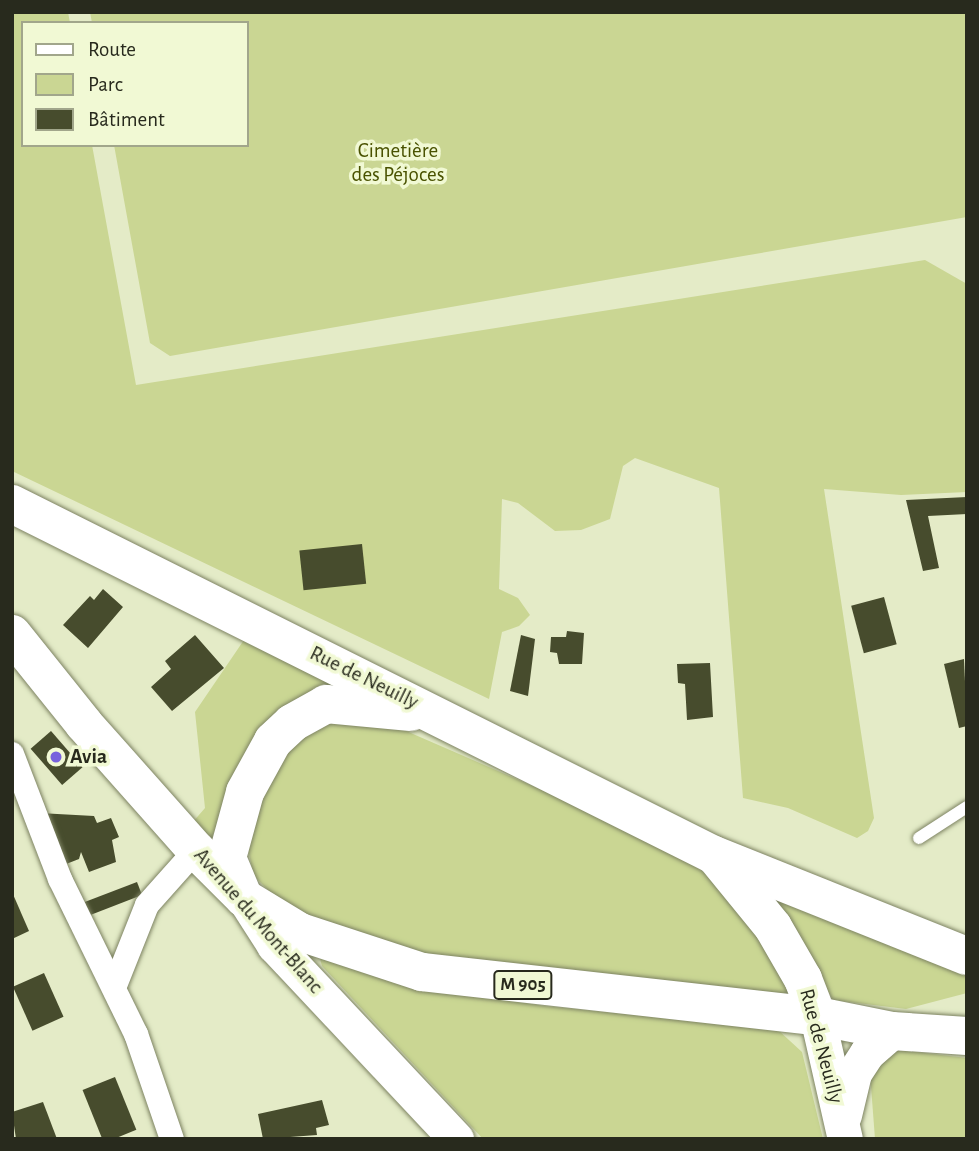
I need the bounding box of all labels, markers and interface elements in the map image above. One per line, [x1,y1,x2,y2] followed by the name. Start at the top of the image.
[21,21,248,147] legend
[88,39,136,60] text: Route
[88,74,123,95] text: Parc
[88,109,165,130] text: Bâtiment
[352,138,444,188] park label: Cimetière des Péjoces
[306,641,422,715] street label: Rue de Neuilly
[70,744,107,770] place label: Avia
[48,749,64,765] marker: Avia
[188,843,328,999] street label: Avenue du Mont-Blanc
[493,970,553,1001] road number: M 905
[794,986,848,1106] street label: Rue de Neuilly

